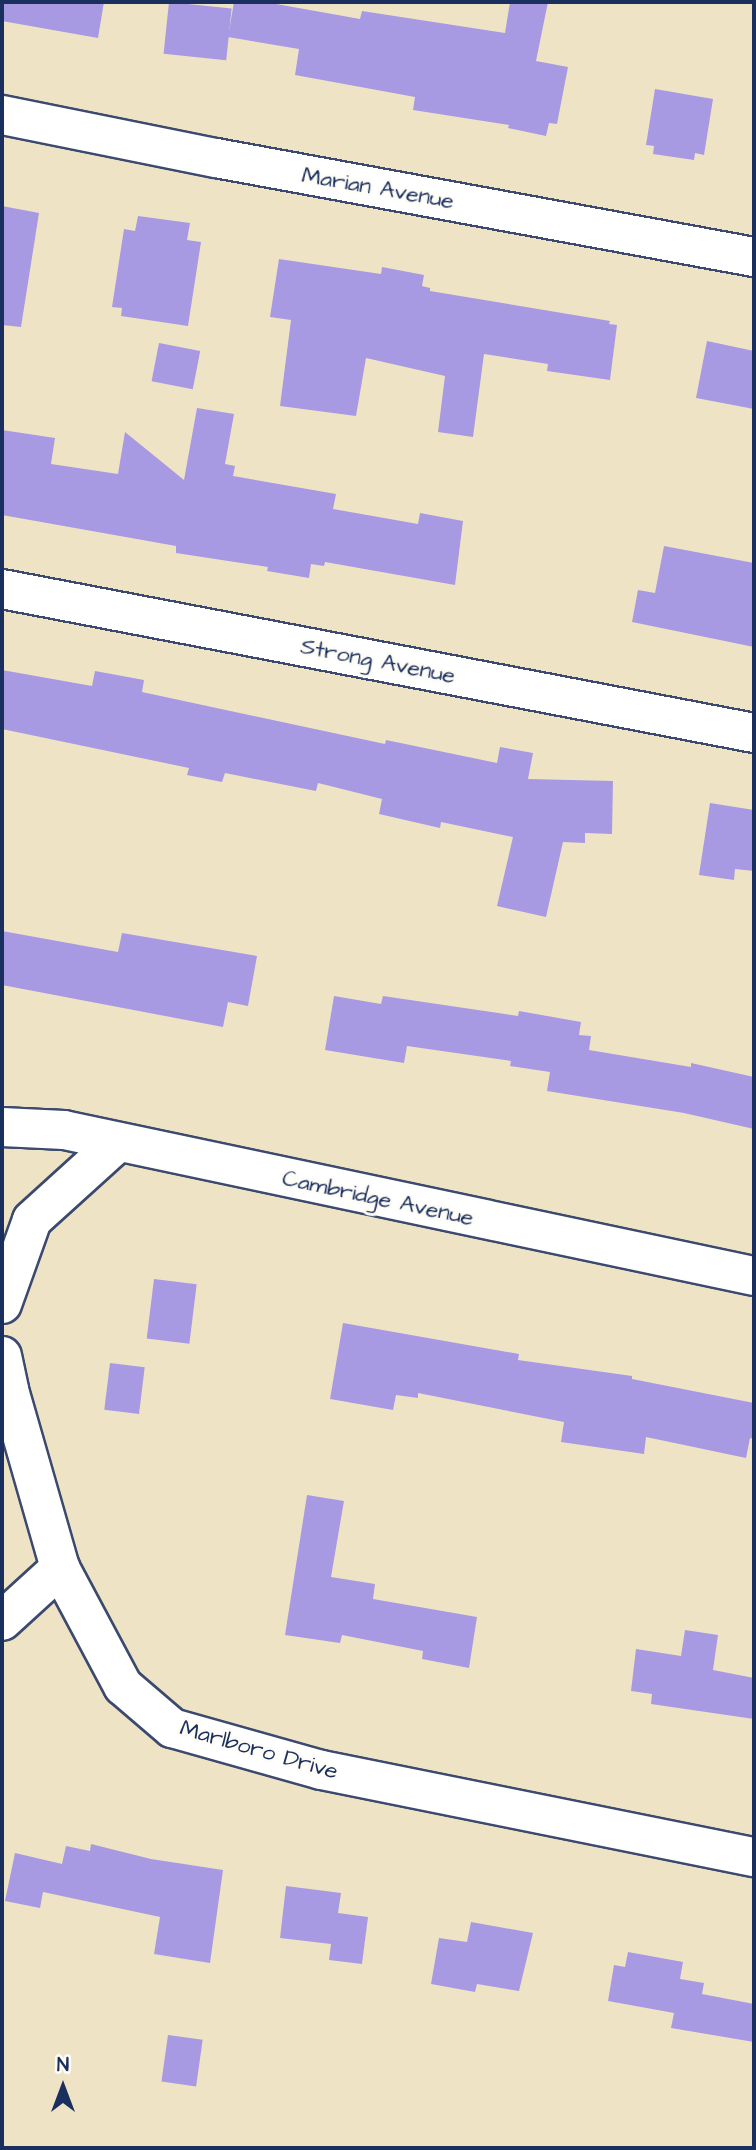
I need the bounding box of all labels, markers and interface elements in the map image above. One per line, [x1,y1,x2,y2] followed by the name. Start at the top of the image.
[300,161,456,215] street label: Marian Avenue
[298,632,458,690] street label: Strong Avenue
[280,1164,476,1232] street label: Cambridge Avenue
[177,1714,341,1786] street label: Marlboro Drive
[28,2052,98,2122] north arrow
[57,2052,69,2079] text: N

